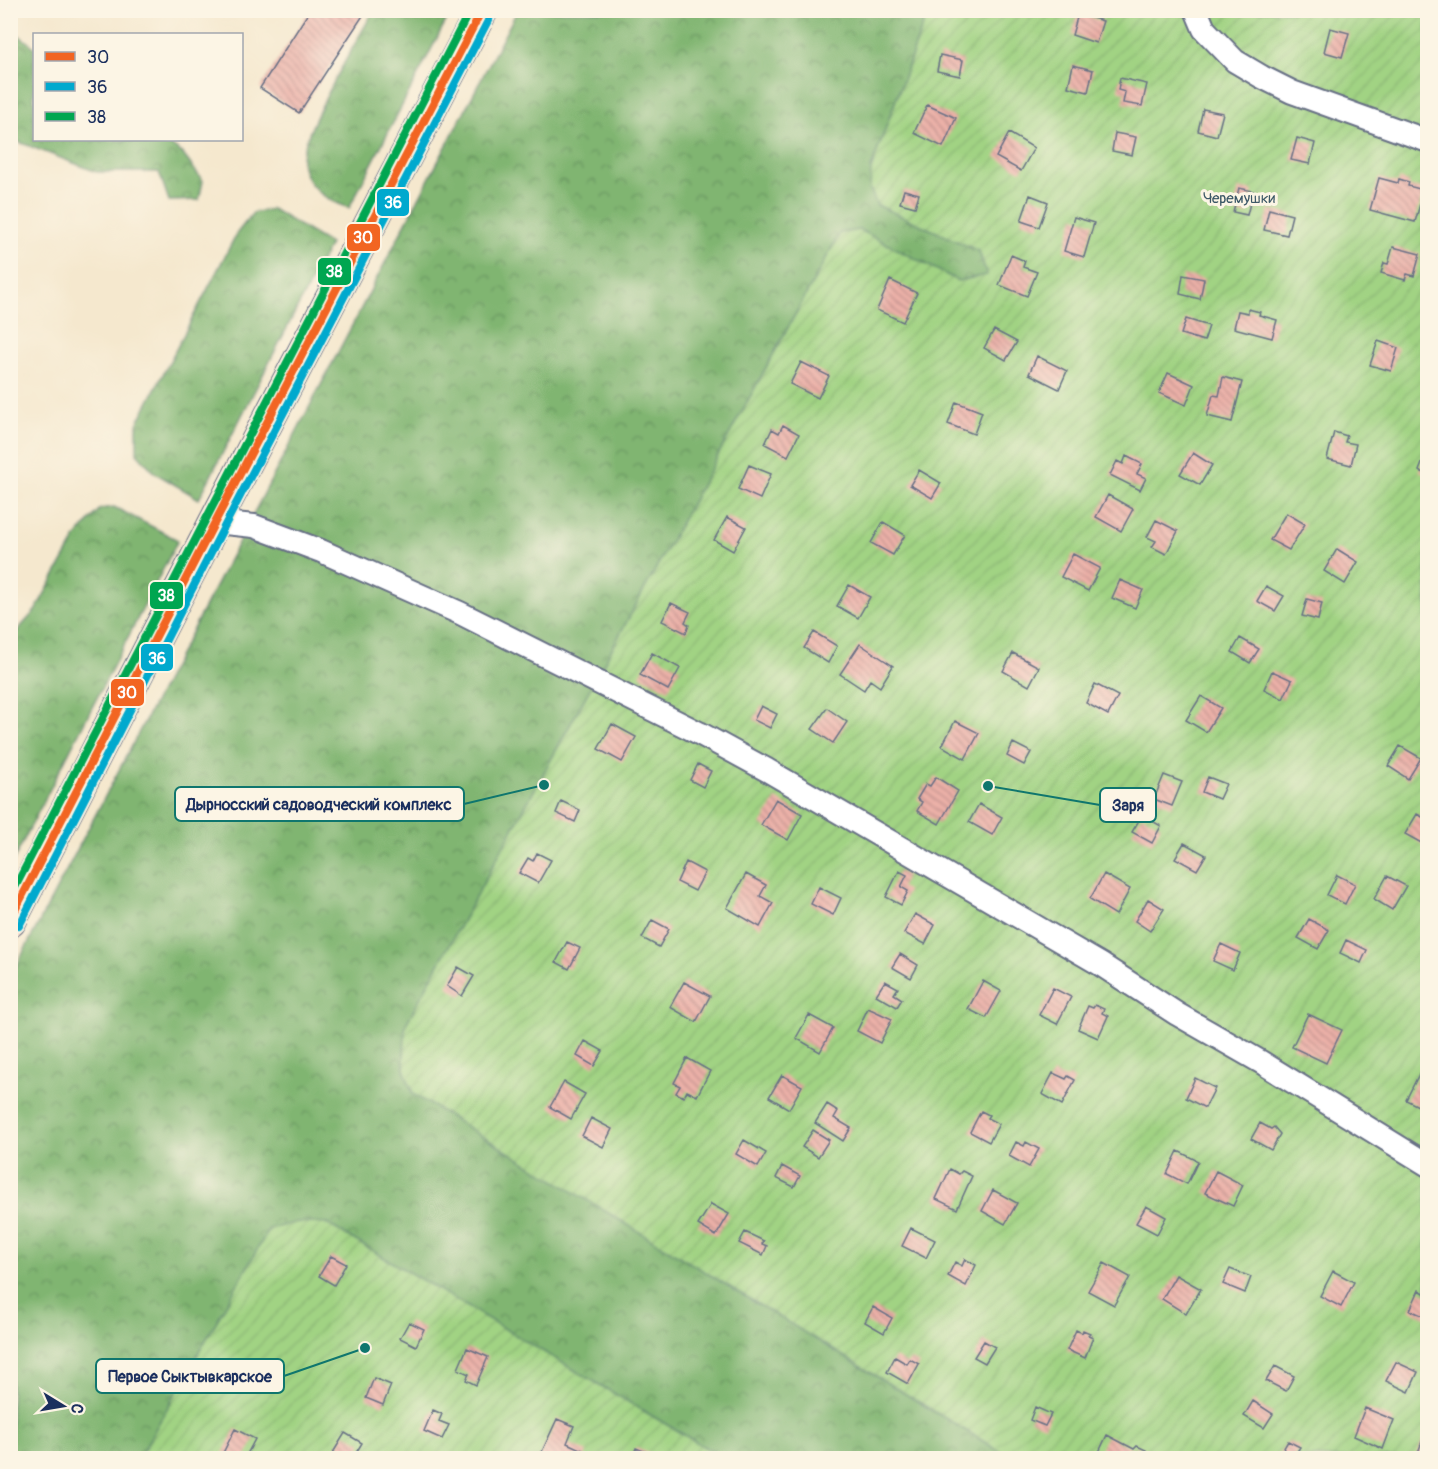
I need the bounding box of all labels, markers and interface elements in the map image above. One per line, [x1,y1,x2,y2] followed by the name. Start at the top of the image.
[33,33,243,141] legend
[87,46,109,69] text: 30
[87,76,108,99] text: 36
[87,106,106,129] text: 38
[376,188,410,217] line badge: 36
[1203,189,1275,208] park label: Черемушки
[384,193,402,213] text: 36
[346,223,381,252] line badge: 30
[353,228,373,248] text: 30
[317,257,352,286] line badge: 38
[326,262,343,282] text: 38
[149,581,184,610] line badge: 38
[158,586,175,606] text: 38
[140,643,174,672] line badge: 36
[148,649,166,669] text: 36
[110,678,145,707] line badge: 30
[117,683,137,703] text: 30
[175,787,464,821] callout: Дырносский садоводческий комплекс
[1100,788,1156,822] callout: Заря
[185,795,452,815] text: Дырносский садоводческий комплекс
[1112,796,1145,816] text: Заря
[96,1359,284,1393] callout: Первое Сыктывкарское
[108,1367,273,1387] text: Первое Сыктывкарское
[33,1376,93,1436] north arrow
[66,1402,88,1416] text: С

